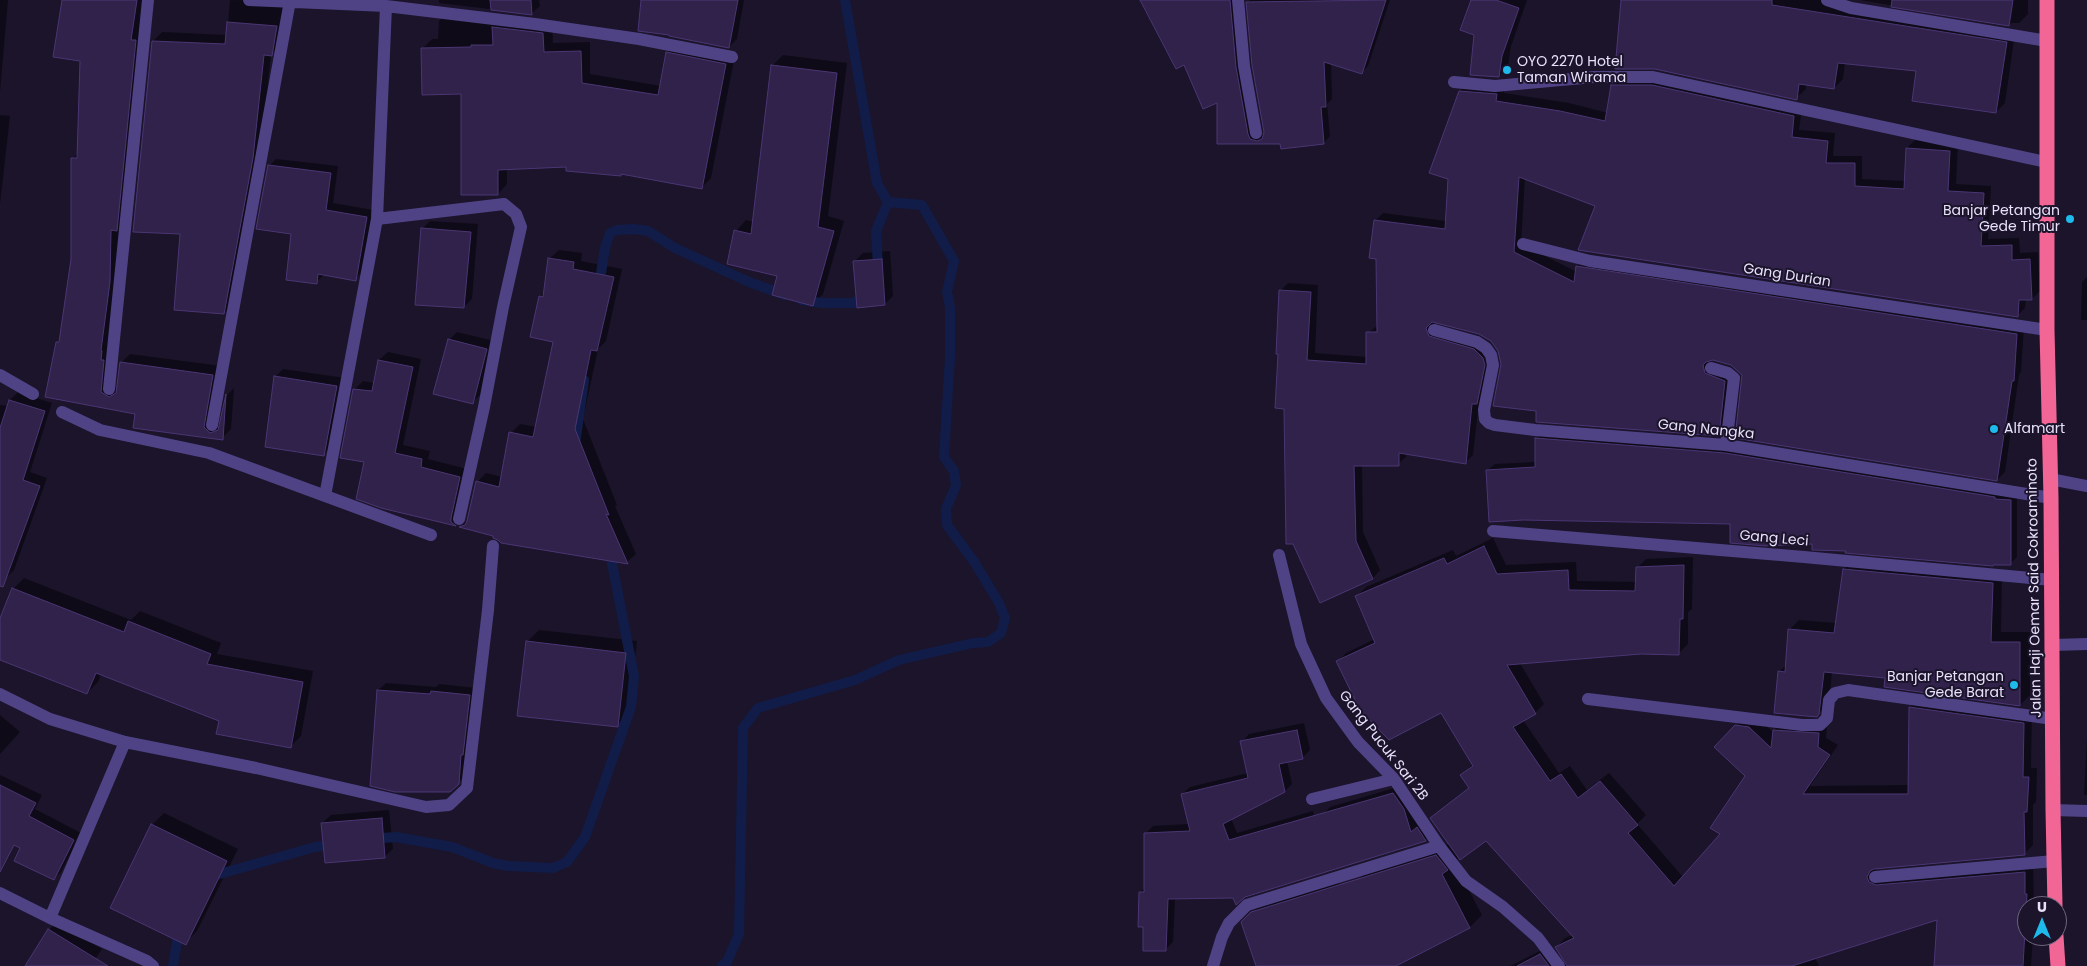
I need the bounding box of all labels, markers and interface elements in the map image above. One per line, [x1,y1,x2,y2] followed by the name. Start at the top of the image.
[1517,54,1626,86] place label: OYO 2270 Hotel Taman Wirama
[1501,64,1513,76] marker: OYO 2270 Hotel Taman Wirama
[1943,203,2060,236] place label: Banjar Petangan Gede Timur
[2064,213,2076,225] marker: Banjar Petangan Gede Timur
[1742,261,1832,291] street label: Gang Durian
[1657,417,1755,443] street label: Gang Nangka
[2004,421,2065,437] place label: Alfamart
[1988,423,2000,435] marker: Alfamart
[2024,458,2046,718] street label: Jalan Haji Oemar Said Cokroaminoto
[1739,528,1809,550] street label: Gang Leci
[1887,669,2004,702] place label: Banjar Petangan Gede Barat
[2008,679,2020,691] marker: Banjar Petangan Gede Barat
[1335,688,1431,804] street label: Gang Pucuk Sari 2B
[2017,896,2067,946] north arrow
[2037,897,2047,917] text: U

